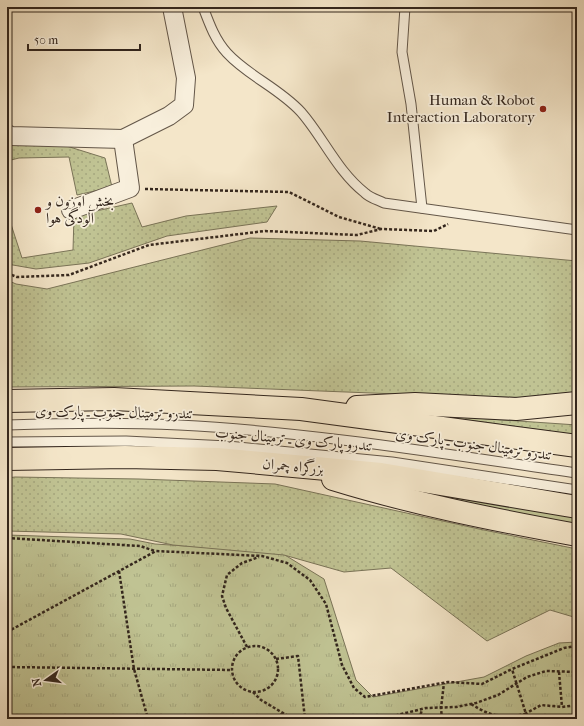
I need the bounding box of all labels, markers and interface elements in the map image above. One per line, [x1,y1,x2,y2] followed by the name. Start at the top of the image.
[28,26,140,52] scale bar
[34,33,58,47] text: 50 m
[387,91,536,126] place label: Human & Robot Interaction Laboratory
[538,104,548,114] marker: Human & Robot Interaction Laboratory
[44,192,114,227] place label: بخش اوزون و آلودگی هوا
[33,205,43,215] marker: بخش اوزون و آلودگی هوا
[35,402,193,424] street label: تندرو ترمینال جنوب ـ پارک وی
[214,423,374,457] street label: تندرو پارک وی ـ ترمینال جنوب
[394,424,554,466] street label: تندرو ترمینال جنوب ـ پارک وی
[262,453,325,479] street label: بزرگراه چمران
[26,660,66,700] north arrow
[29,676,44,688] text: N

